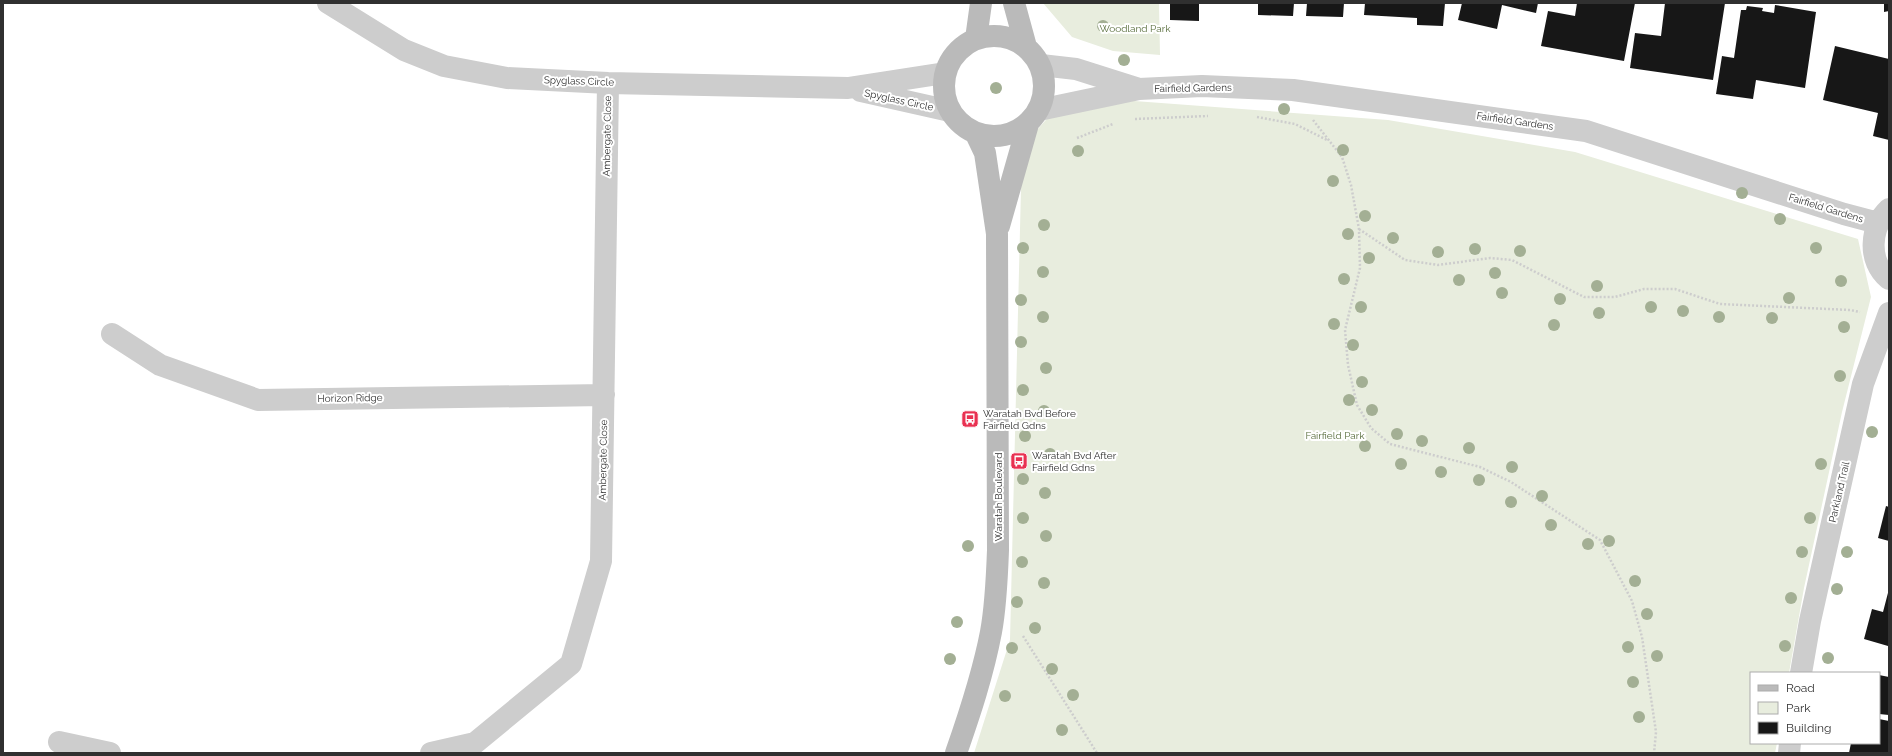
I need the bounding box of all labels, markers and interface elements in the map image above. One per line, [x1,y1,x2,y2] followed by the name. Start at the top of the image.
[1099,23,1171,34] park label: Woodland Park
[544,74,614,88] street label: Spyglass Circle
[1154,82,1232,94] street label: Fairfield Gardens
[863,87,935,113] street label: Spyglass Circle
[601,95,613,177] street label: Ambergate Close
[1476,110,1554,132] street label: Fairfield Gardens
[1787,191,1865,225] street label: Fairfield Gardens
[317,392,383,404] street label: Horizon Ridge
[983,408,1076,431] place label: Waratah Bvd Before Fairfield Gdns
[960,409,980,429] bus stop icon: Waratah Bvd Before Fairfield Gdns
[597,419,609,501] street label: Ambergate Close
[1305,430,1365,441] park label: Fairfield Park
[1032,450,1117,473] place label: Waratah Bvd After Fairfield Gdns
[1009,451,1029,471] bus stop icon: Waratah Bvd After Fairfield Gdns
[993,453,1004,541] street label: Waratah Boulevard
[1827,460,1851,523] street label: Parkland Trail
[1750,672,1880,744] legend
[1786,681,1815,695] text: Road
[1786,701,1811,715] text: Park
[1786,721,1832,735] text: Building

